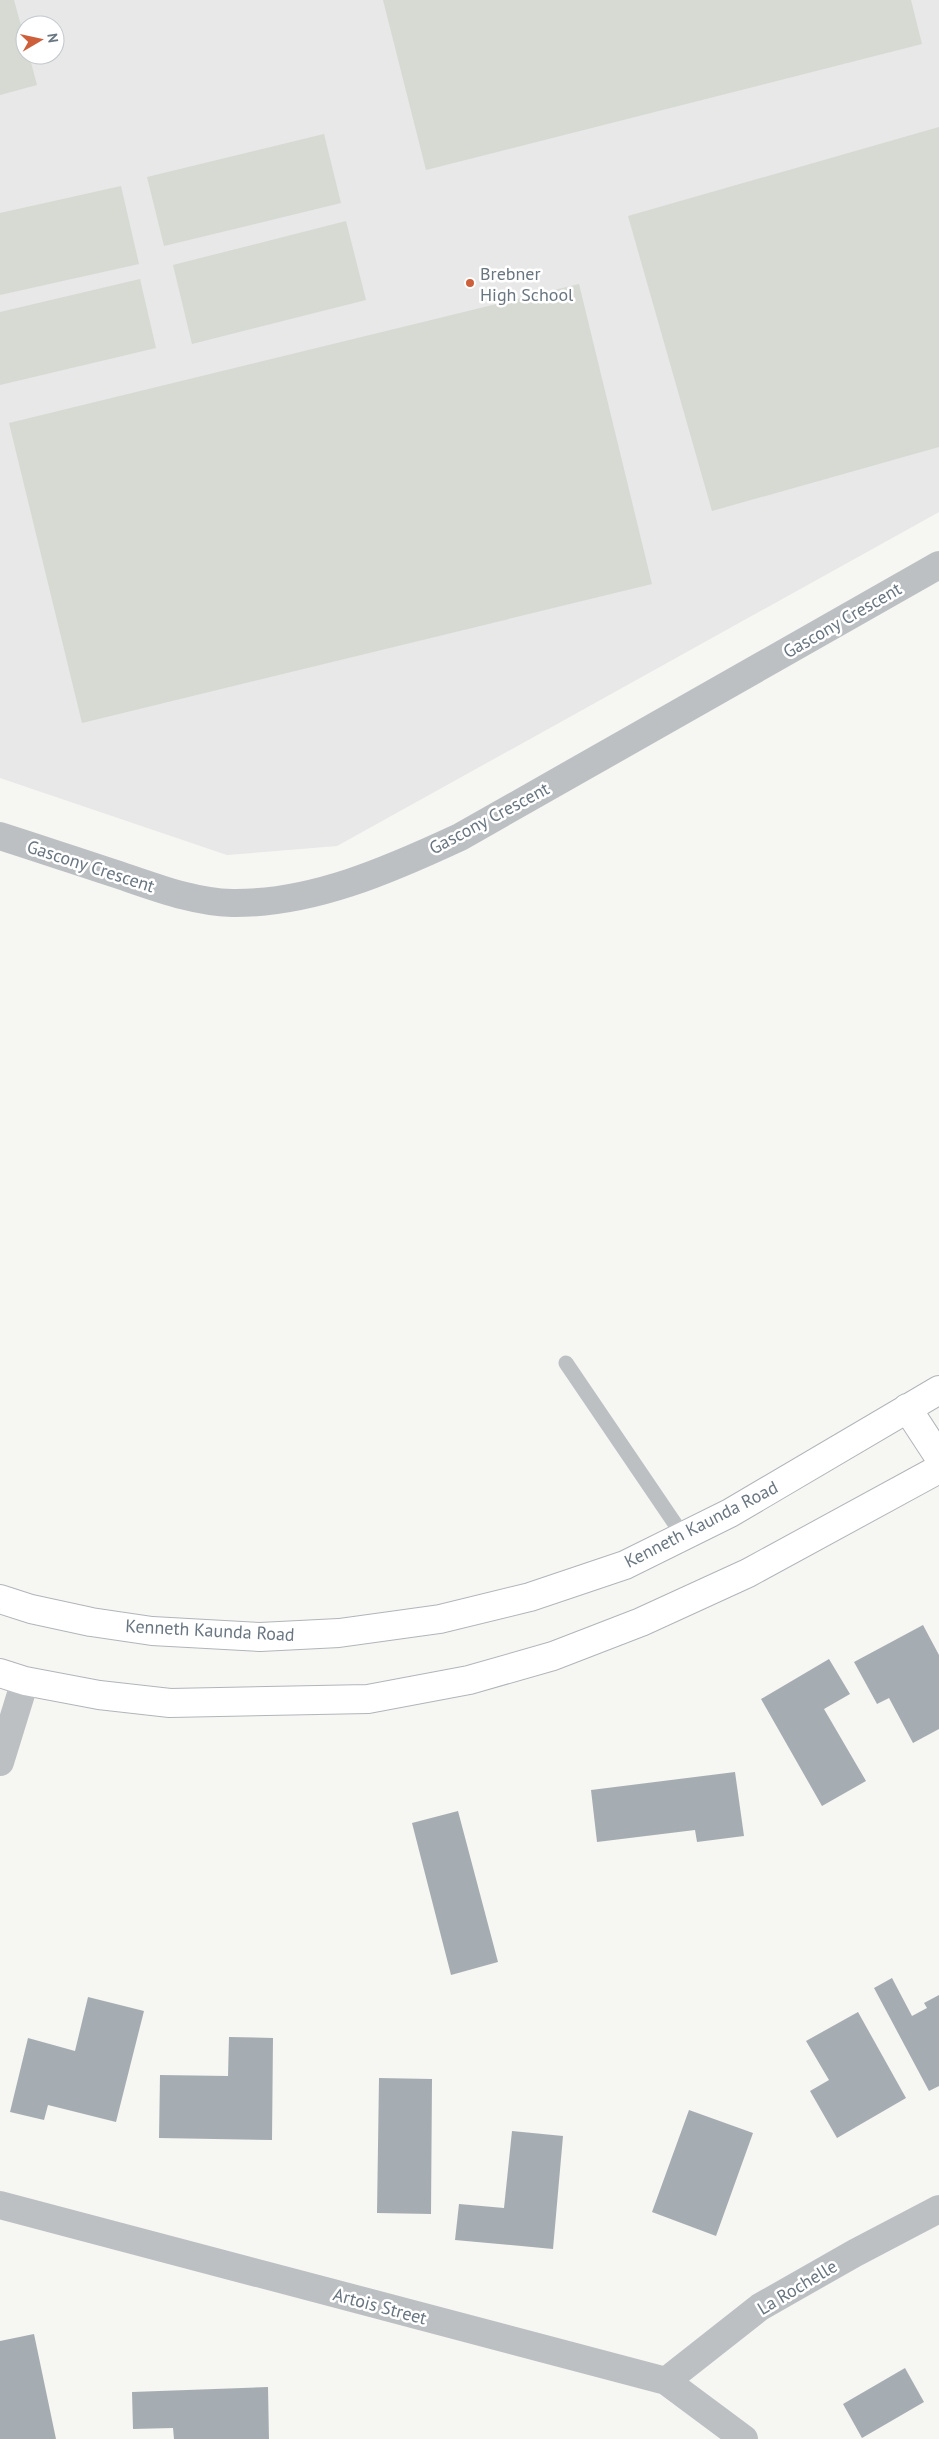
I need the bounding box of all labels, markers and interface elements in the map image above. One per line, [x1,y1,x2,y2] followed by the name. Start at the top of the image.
[15,15,65,65] north arrow
[43,32,62,44] text: N
[480,262,574,306] place label: Brebner High School
[464,277,476,289] marker: Brebner High School
[779,577,905,663] street label: Gascony Crescent
[425,777,553,859] street label: Gascony Crescent
[24,835,158,897] street label: Gascony Crescent
[620,1475,782,1573] street label: Kenneth Kaunda Road
[125,1614,295,1646] street label: Kenneth Kaunda Road
[753,2254,841,2320] street label: La Rochelle
[331,2282,429,2330] street label: Artois Street

